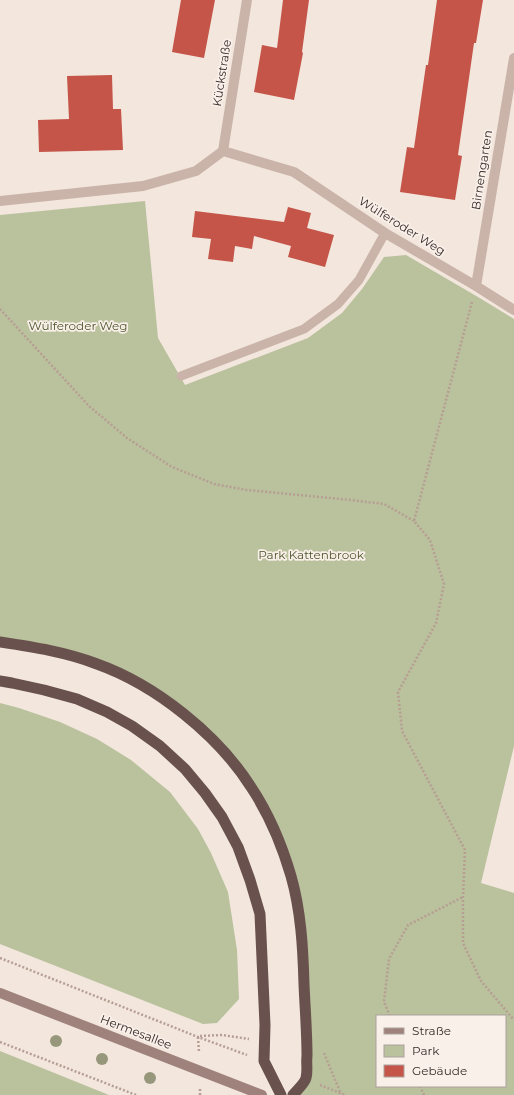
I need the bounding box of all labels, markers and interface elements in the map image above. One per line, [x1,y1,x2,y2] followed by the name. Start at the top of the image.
[209,38,234,107] street label: Kückstraße
[468,129,495,211] street label: Birnengarten
[356,193,448,258] street label: Wülferoder Weg
[28,318,128,333] park label: Wülferoder Weg
[258,547,365,562] park label: Park Kattenbrook
[98,1011,174,1052] street label: Hermesallee
[376,1015,506,1087] legend
[412,1023,451,1038] text: Straße
[412,1043,440,1058] text: Park
[412,1063,467,1078] text: Gebäude

